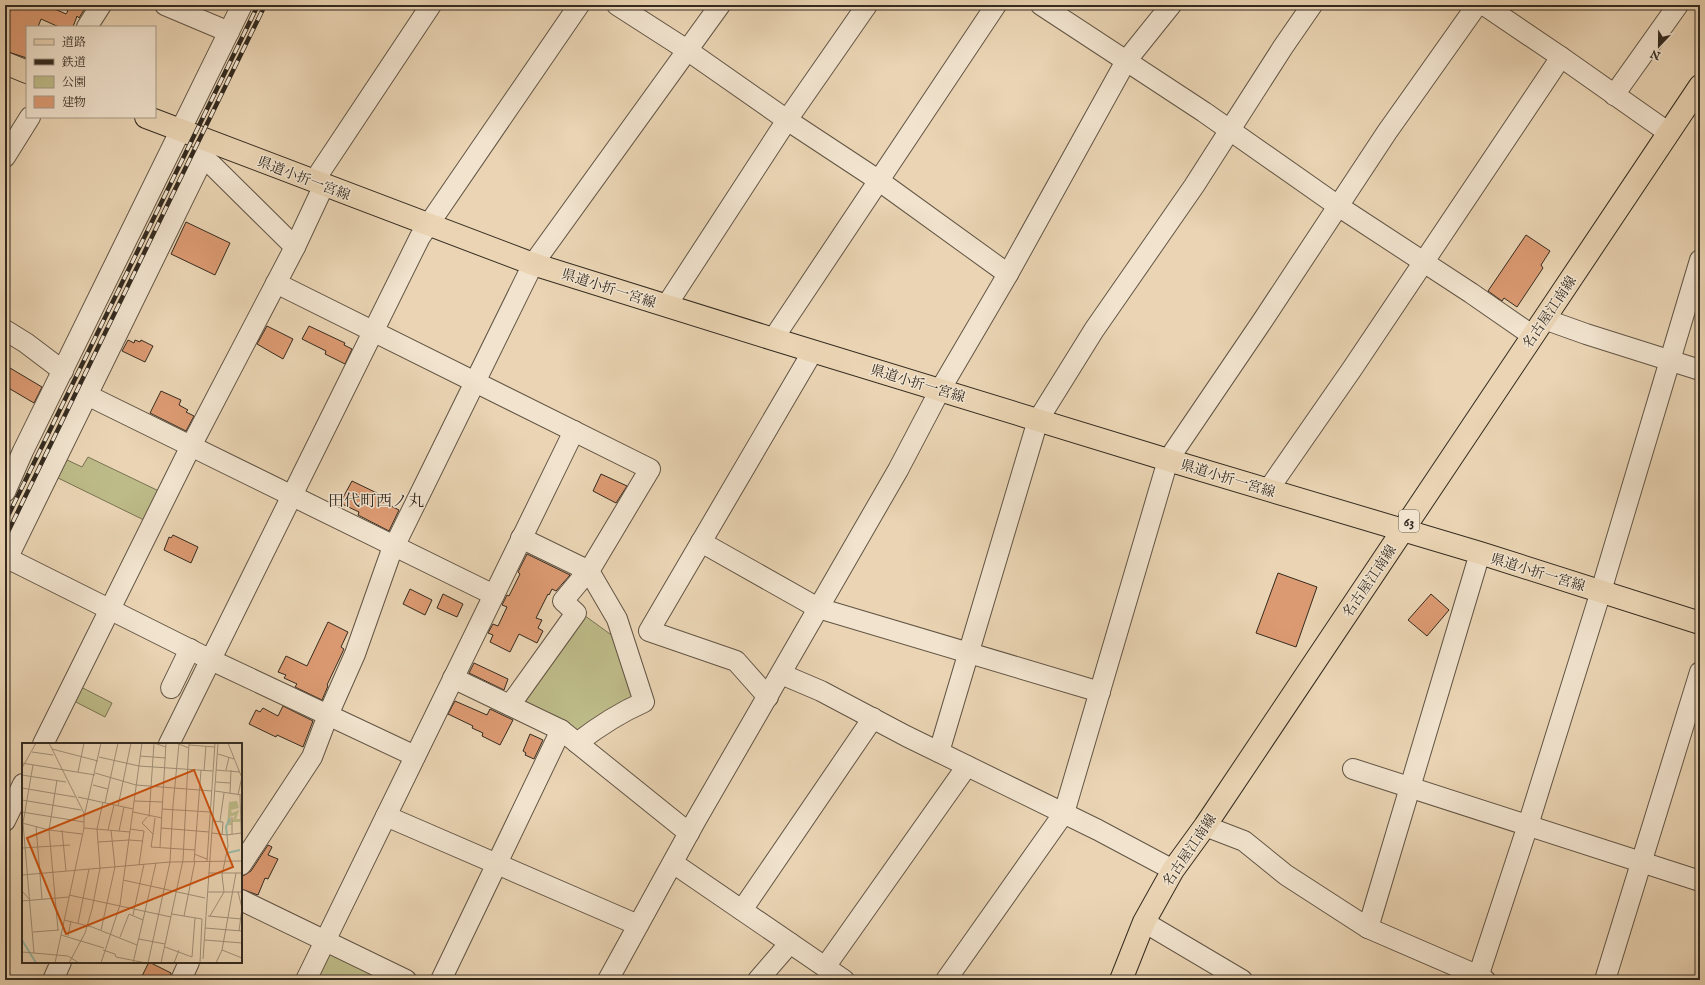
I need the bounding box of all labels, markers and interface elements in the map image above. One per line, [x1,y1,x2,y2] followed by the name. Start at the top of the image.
[26,26,156,118] legend
[1639,26,1679,66] north arrow
[62,35,86,50] text: 道路
[1648,46,1664,63] text: N
[61,55,86,70] text: 鉄道
[62,75,86,90] text: 公園
[62,95,86,110] text: 建物
[255,153,353,205] street label: 県道小折一宮線
[559,265,658,313] street label: 県道小折一宮線
[1519,273,1581,352] street label: 名古屋江南線
[868,361,967,407] street label: 県道小折一宮線
[1178,456,1277,502] street label: 県道小折一宮線
[328,492,424,512] district label: 田代町西ノ丸
[1399,510,1419,532] road number: 63
[1339,542,1401,621] street label: 名古屋江南線
[1488,550,1587,596] street label: 県道小折一宮線
[22,743,242,963] inset map
[1159,811,1221,890] street label: 名古屋江南線

